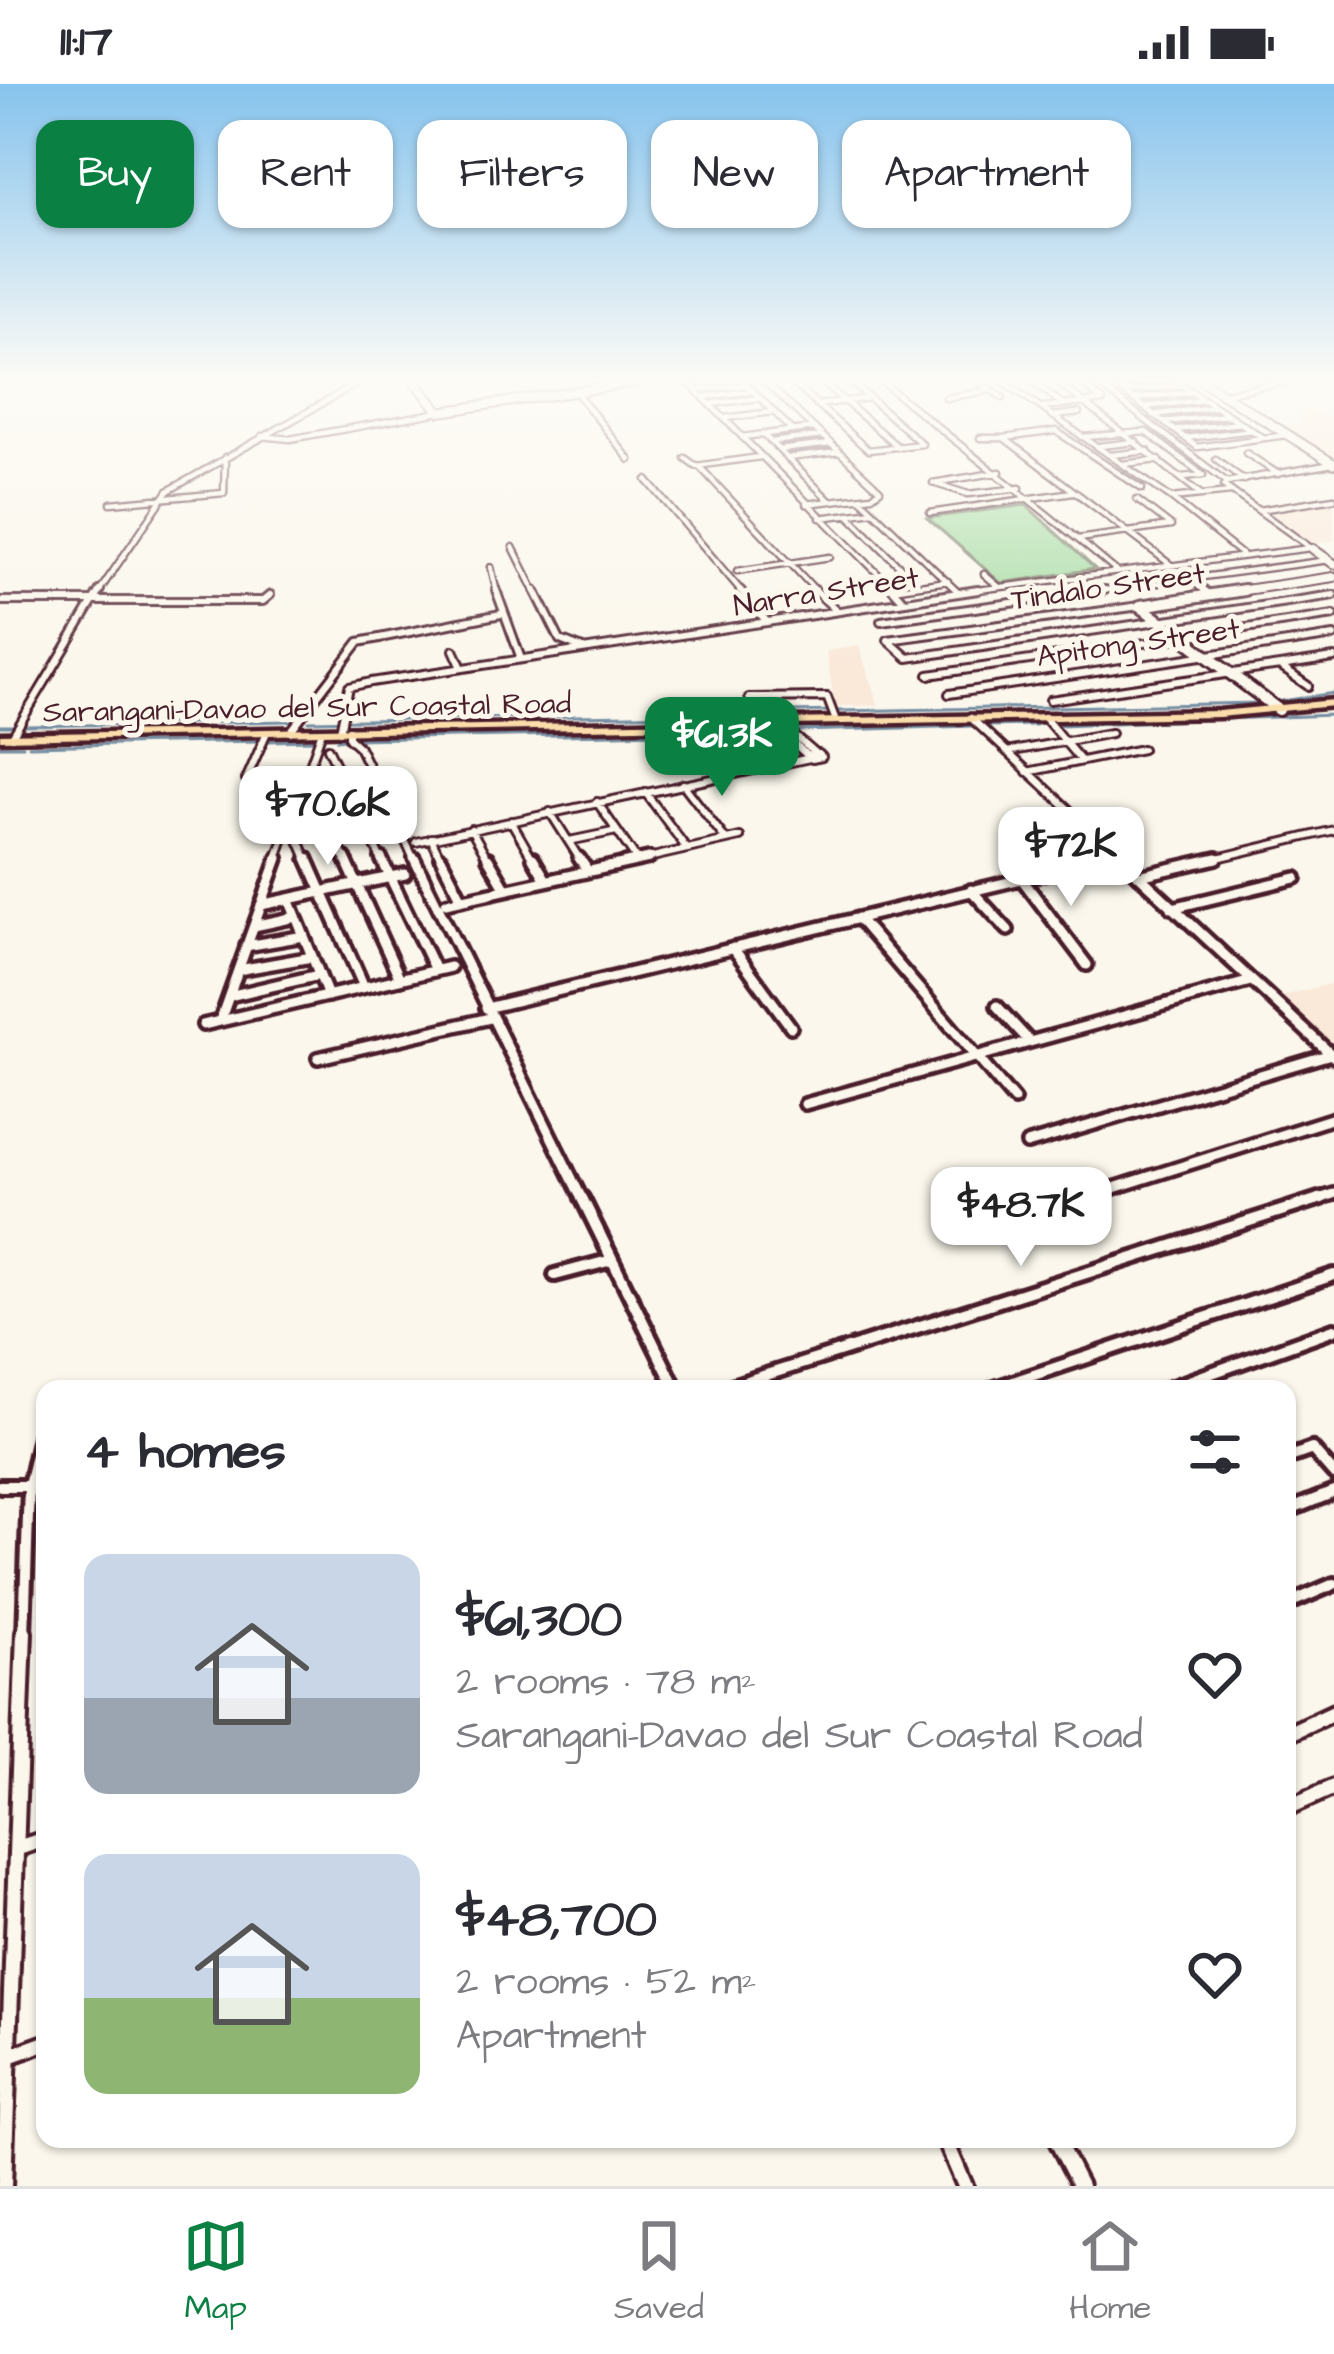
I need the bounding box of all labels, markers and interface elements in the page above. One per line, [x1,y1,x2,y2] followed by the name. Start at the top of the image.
[60,11,112,73] text: 11:17
[36,120,194,228] chip: Buy
[218,120,393,228] chip: Rent
[417,120,627,228] chip: Filters
[651,120,818,228] chip: New
[842,120,1131,228] chip: Apartment
[1009,553,1208,621] street label: Tindalo Street
[731,557,922,627] street label: Narra Street
[1034,608,1242,679] street label: Apitong Street
[43,682,571,735] street label: Sarangani-Davao del Sur Coastal Road
[624,697,820,799] pin: $61.3K
[672,709,772,763] text: $61.3K
[230,766,426,868] pin: $70.6K
[266,778,390,832] text: $70.6K
[1000,807,1142,909] pin: $72K
[1025,819,1117,873] text: $72K
[923,1167,1119,1269] pin: $48.7K
[958,1179,1084,1233] text: $48.7K
[84,1417,286,1488] text: 4 homes
[1182,1419,1248,1485] icon: filters
[456,1585,622,1656] text: $61,300
[180,1602,324,1746] icon: home
[1182,1641,1248,1707] icon: heart
[456,1656,756,1710] text: 2 rooms · 78 m²
[456,1710,1143,1764] text: Sarangani-Davao del Sur Coastal Road
[456,1885,657,1956] text: $48,700
[180,1902,324,2046] icon: home
[1182,1941,1248,2007] icon: heart
[456,1956,757,2010] text: 2 rooms · 52 m²
[456,2010,647,2064] text: Apartment
[183,2213,249,2331] tab: Map
[614,2213,704,2331] tab: Saved
[1069,2213,1151,2331] tab: Home

